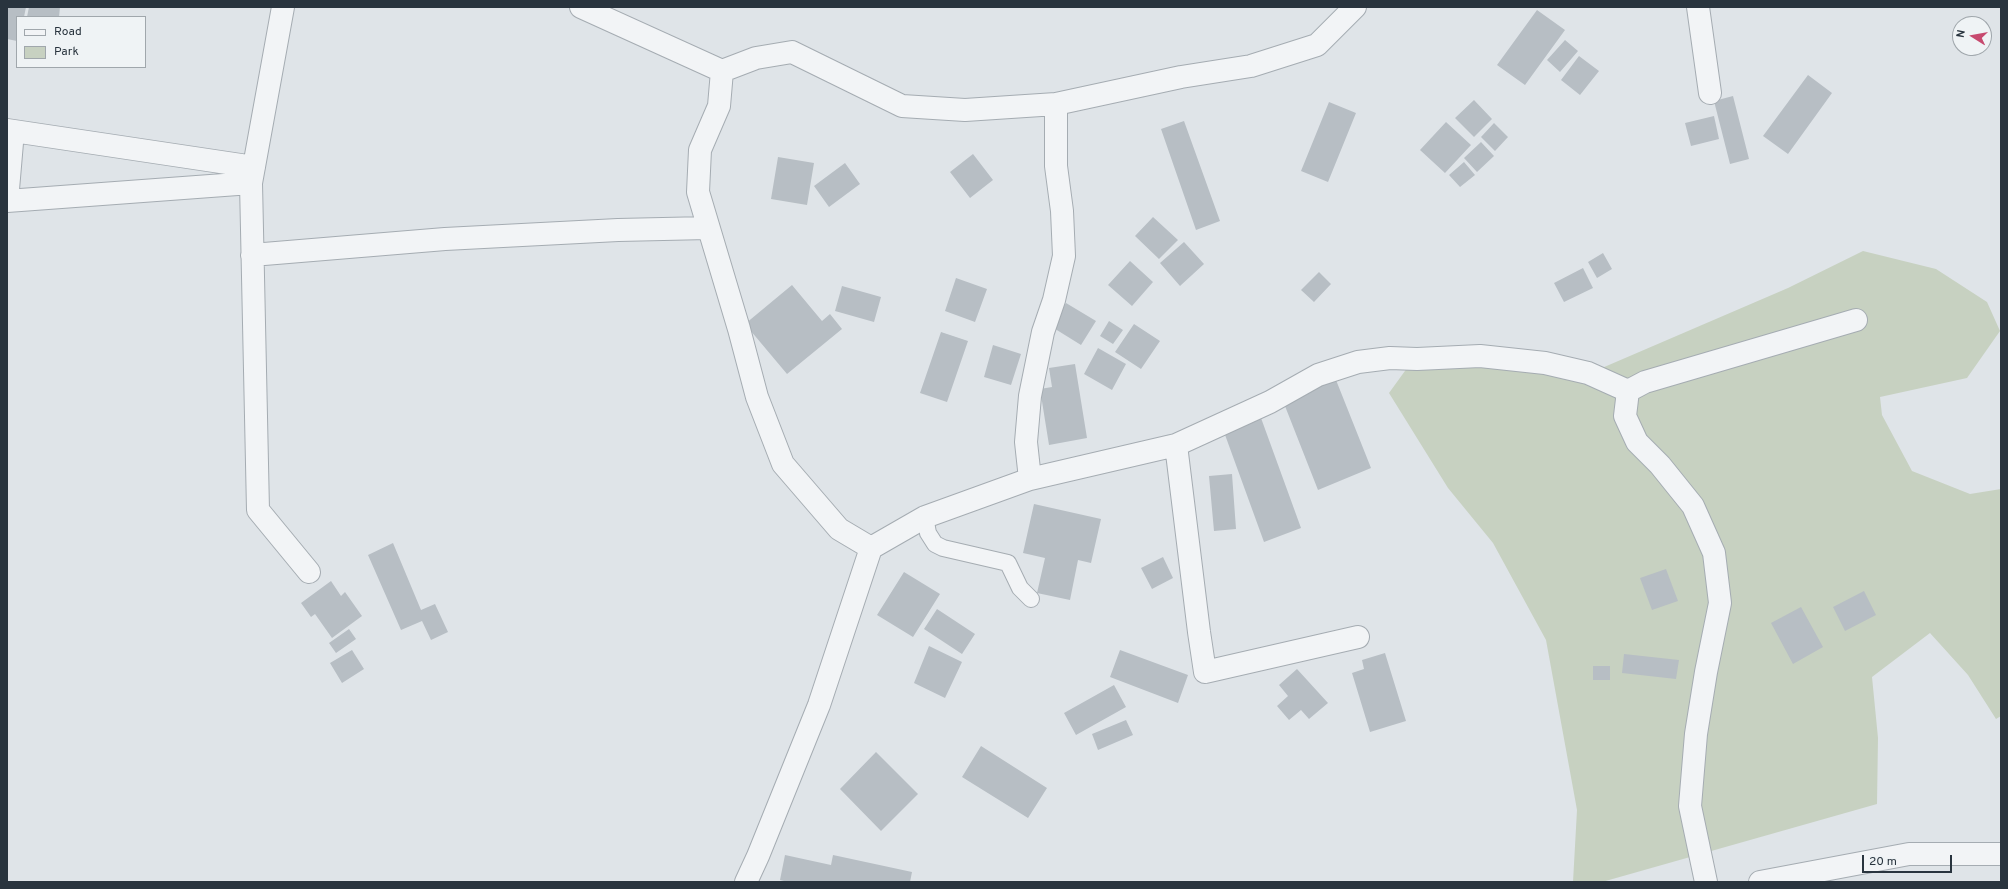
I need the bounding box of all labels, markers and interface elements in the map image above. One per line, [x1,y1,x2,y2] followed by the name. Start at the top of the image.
[16,16,146,68] legend
[1952,16,1992,56] north arrow
[54,24,82,40] text: Road
[1954,29,1969,39] text: N
[54,44,79,60] text: Park
[1864,847,1954,873] scale bar
[1869,854,1897,870] text: 20 m

